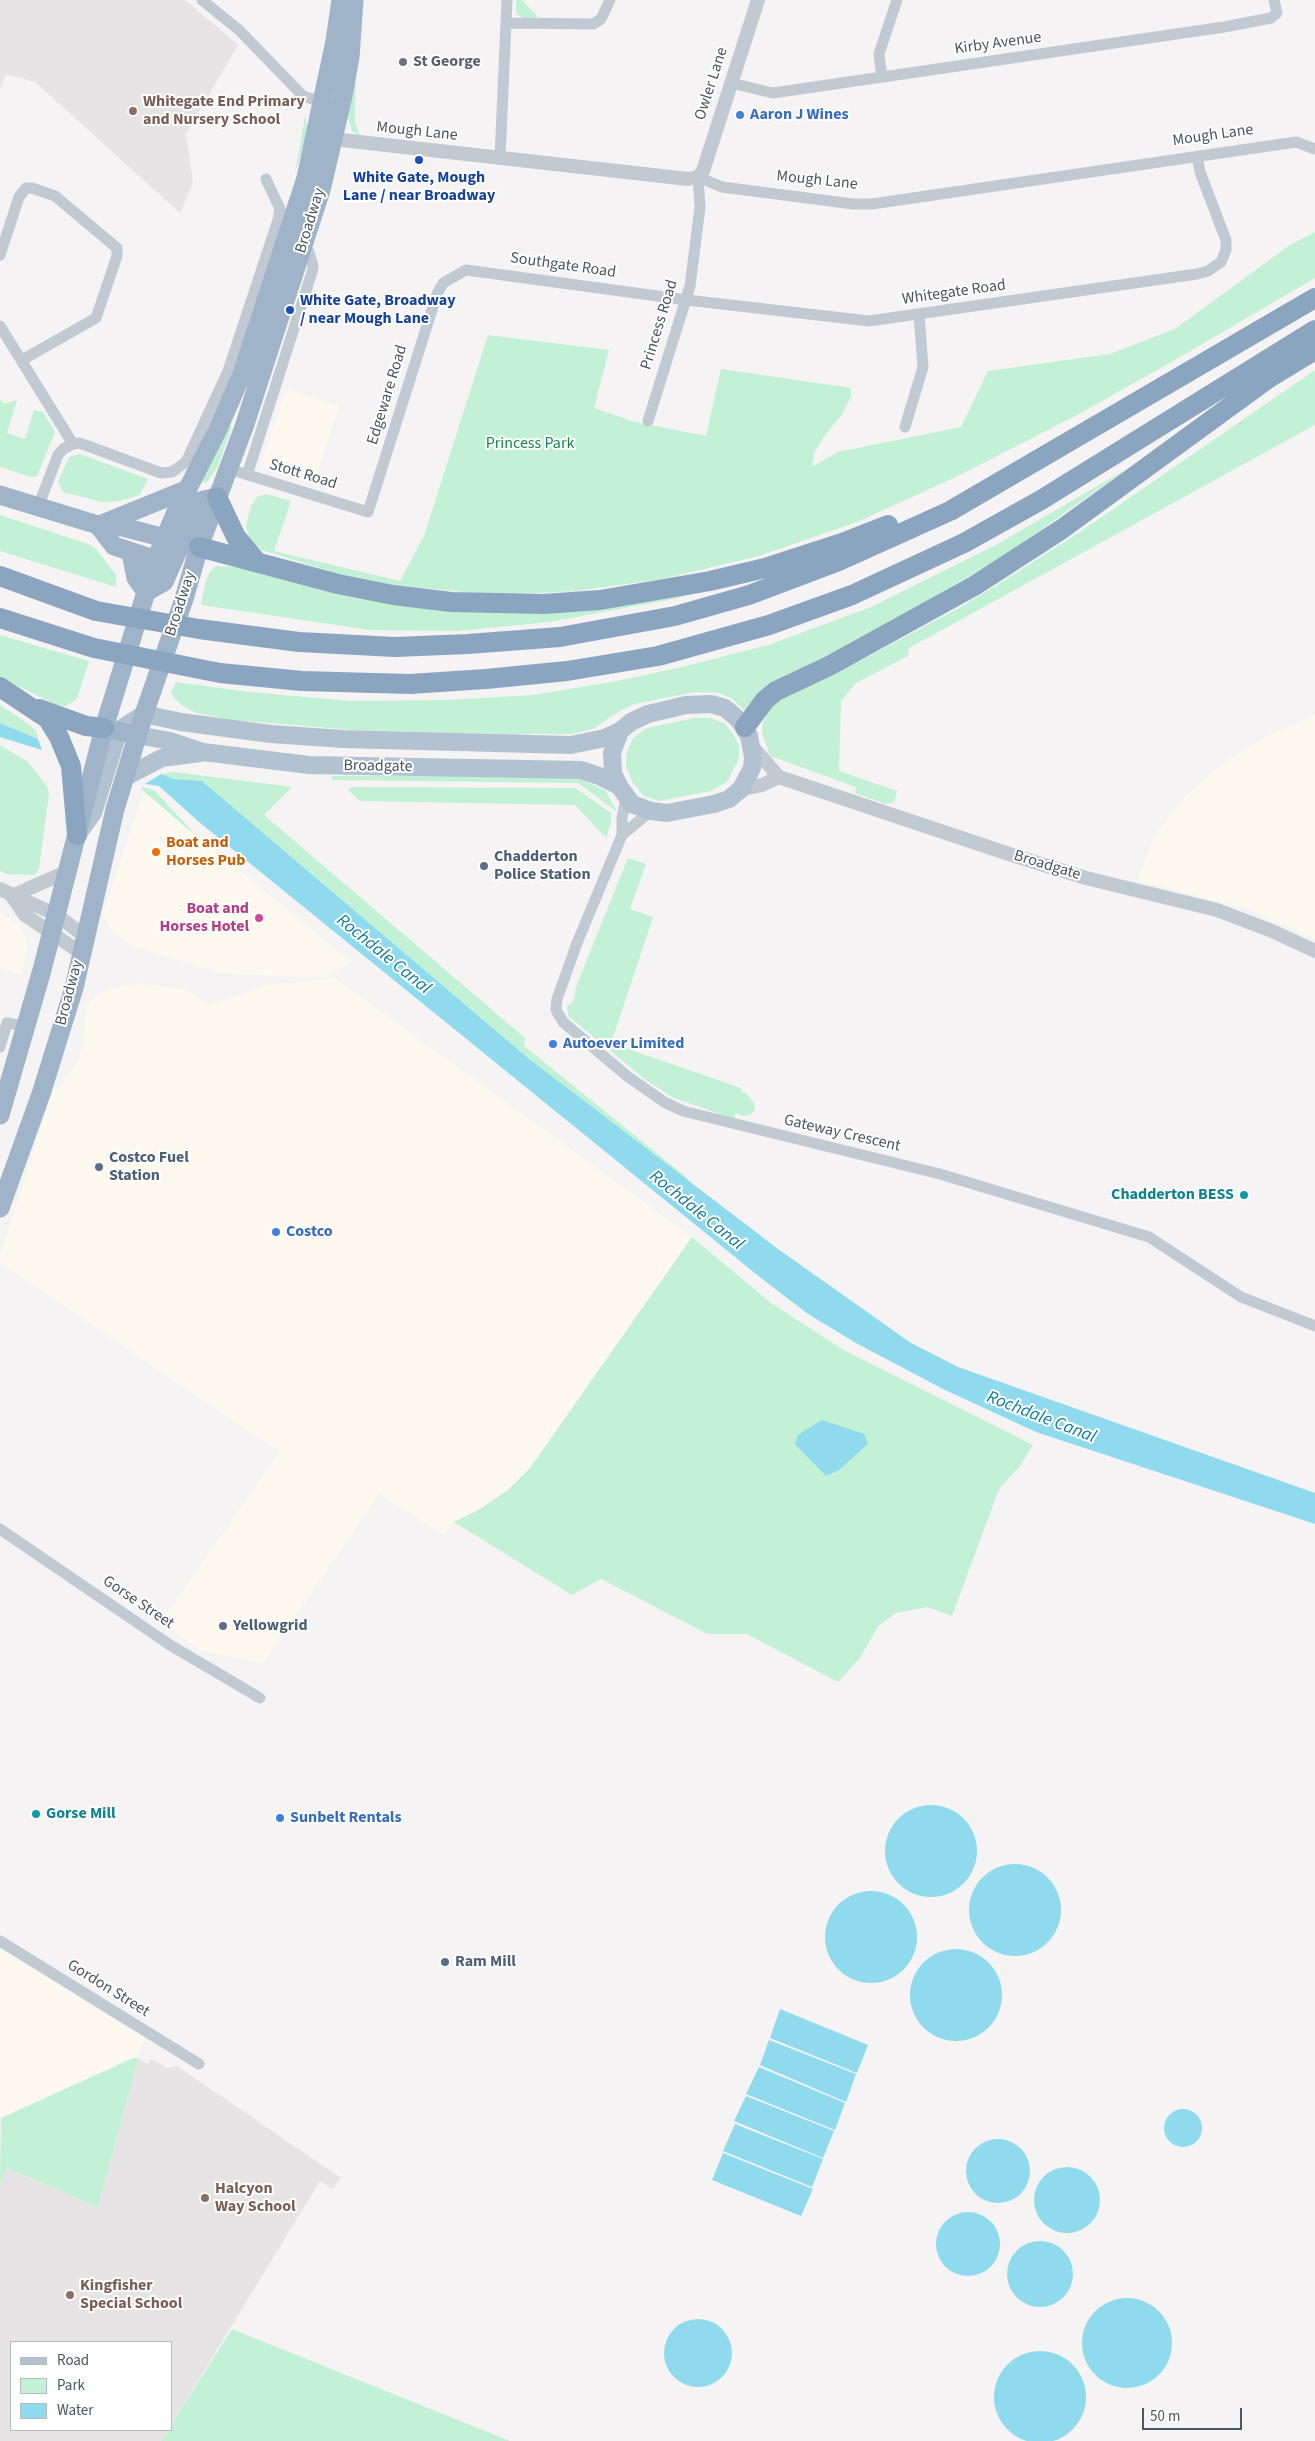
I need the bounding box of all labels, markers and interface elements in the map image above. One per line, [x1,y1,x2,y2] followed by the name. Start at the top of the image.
[953,28,1043,60] street label: Kirby Avenue
[691,45,733,123] street label: Owler Lane
[413,52,481,72] place label: St George
[397,56,409,68] marker: St George
[143,92,305,130] place label: Whitegate End Primary and Nursery School
[127,105,139,117] marker: Whitegate End Primary and Nursery School
[750,105,849,125] place label: Aaron J Wines
[734,109,746,121] marker: Aaron J Wines
[375,118,459,146] street label: Mough Lane
[1171,121,1255,151] street label: Mough Lane
[413,154,425,166] marker: White Gate, Mough Lane / near Broadway
[775,167,859,195] street label: Mough Lane
[343,168,495,206] place label: White Gate, Mough Lane / near Broadway
[292,186,330,256] street label: Broadway
[509,249,617,283] street label: Southgate Road
[901,276,1007,310] street label: Whitegate Road
[637,278,683,372] street label: Princess Road
[300,291,456,329] place label: White Gate, Broadway / near Mough Lane
[284,304,296,316] marker: White Gate, Broadway / near Mough Lane
[364,343,412,447] street label: Edgeware Road
[486,434,574,454] park label: Princess Park
[267,456,339,494] street label: Stott Road
[162,569,200,639] street label: Broadway
[343,757,413,777] street label: Broadgate
[166,833,245,871] place label: Boat and Horses Pub
[150,846,162,858] marker: Boat and Horses Pub
[494,847,591,885] place label: Chadderton Police Station
[1011,847,1083,885] street label: Broadgate
[478,860,490,872] marker: Chadderton Police Station
[159,899,249,937] place label: Boat and Horses Hotel
[331,910,435,1000] water label: Rochdale Canal
[253,912,265,924] marker: Boat and Horses Hotel
[52,958,88,1028] street label: Broadway
[563,1034,684,1054] place label: Autoever Limited
[547,1038,559,1050] marker: Autoever Limited
[782,1111,902,1157] street label: Gateway Crescent
[109,1148,189,1186] place label: Costco Fuel Station
[93,1161,105,1173] marker: Costco Fuel Station
[644,1166,748,1256] water label: Rochdale Canal
[1111,1185,1234,1205] place label: Chadderton BESS
[1238,1189,1250,1201] marker: Chadderton BESS
[286,1222,333,1242] place label: Costco
[270,1226,282,1238] marker: Costco
[983,1387,1099,1449] water label: Rochdale Canal
[99,1572,177,1634] street label: Gorse Street
[233,1616,308,1636] place label: Yellowgrid
[217,1620,229,1632] marker: Yellowgrid
[46,1804,116,1824] place label: Gorse Mill
[30,1808,42,1820] marker: Gorse Mill
[290,1808,401,1828] place label: Sunbelt Rentals
[274,1812,286,1824] marker: Sunbelt Rentals
[455,1952,516,1972] place label: Ram Mill
[63,1956,153,2022] street label: Gordon Street
[439,1956,451,1968] marker: Ram Mill
[215,2179,296,2217] place label: Halcyon Way School
[199,2192,211,2204] marker: Halcyon Way School
[80,2276,182,2314] place label: Kingfisher Special School
[64,2289,76,2301] marker: Kingfisher Special School
[10,2341,172,2431] legend
[57,2350,89,2371] text: Road
[57,2375,85,2396] text: Park
[1145,2398,1245,2430] scale bar
[57,2400,93,2421] text: Water
[1150,2406,1180,2427] text: 50 m

